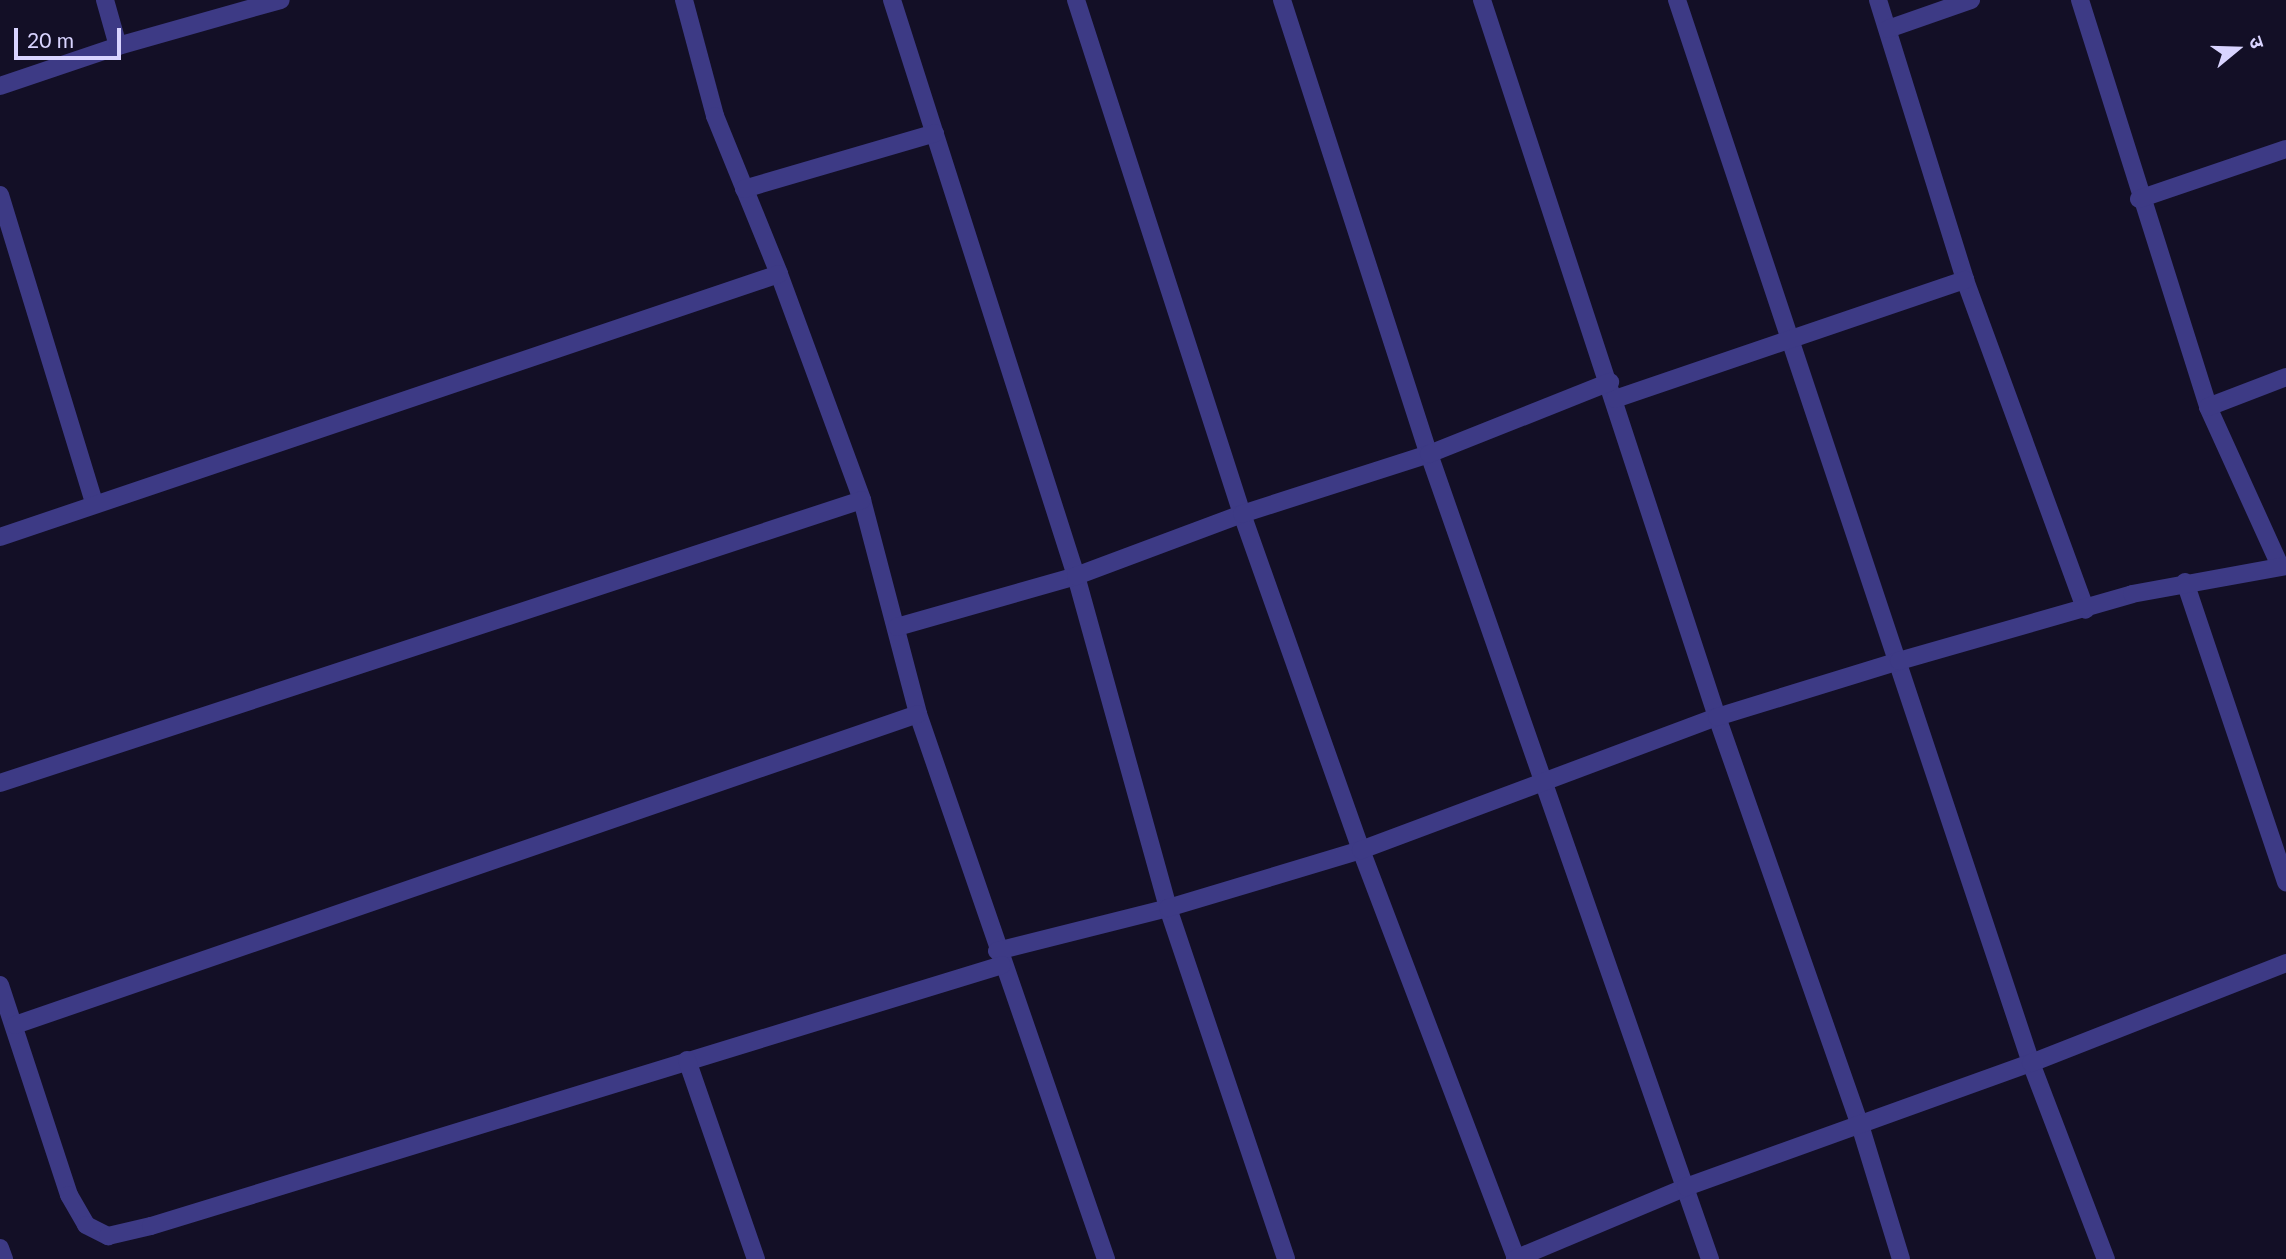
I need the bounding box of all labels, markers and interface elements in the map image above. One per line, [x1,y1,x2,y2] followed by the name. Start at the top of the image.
[18,14,124,58] scale bar
[2202,14,2272,84] north arrow
[27,27,74,52] text: 20 m
[2245,33,2270,51] text: उ

